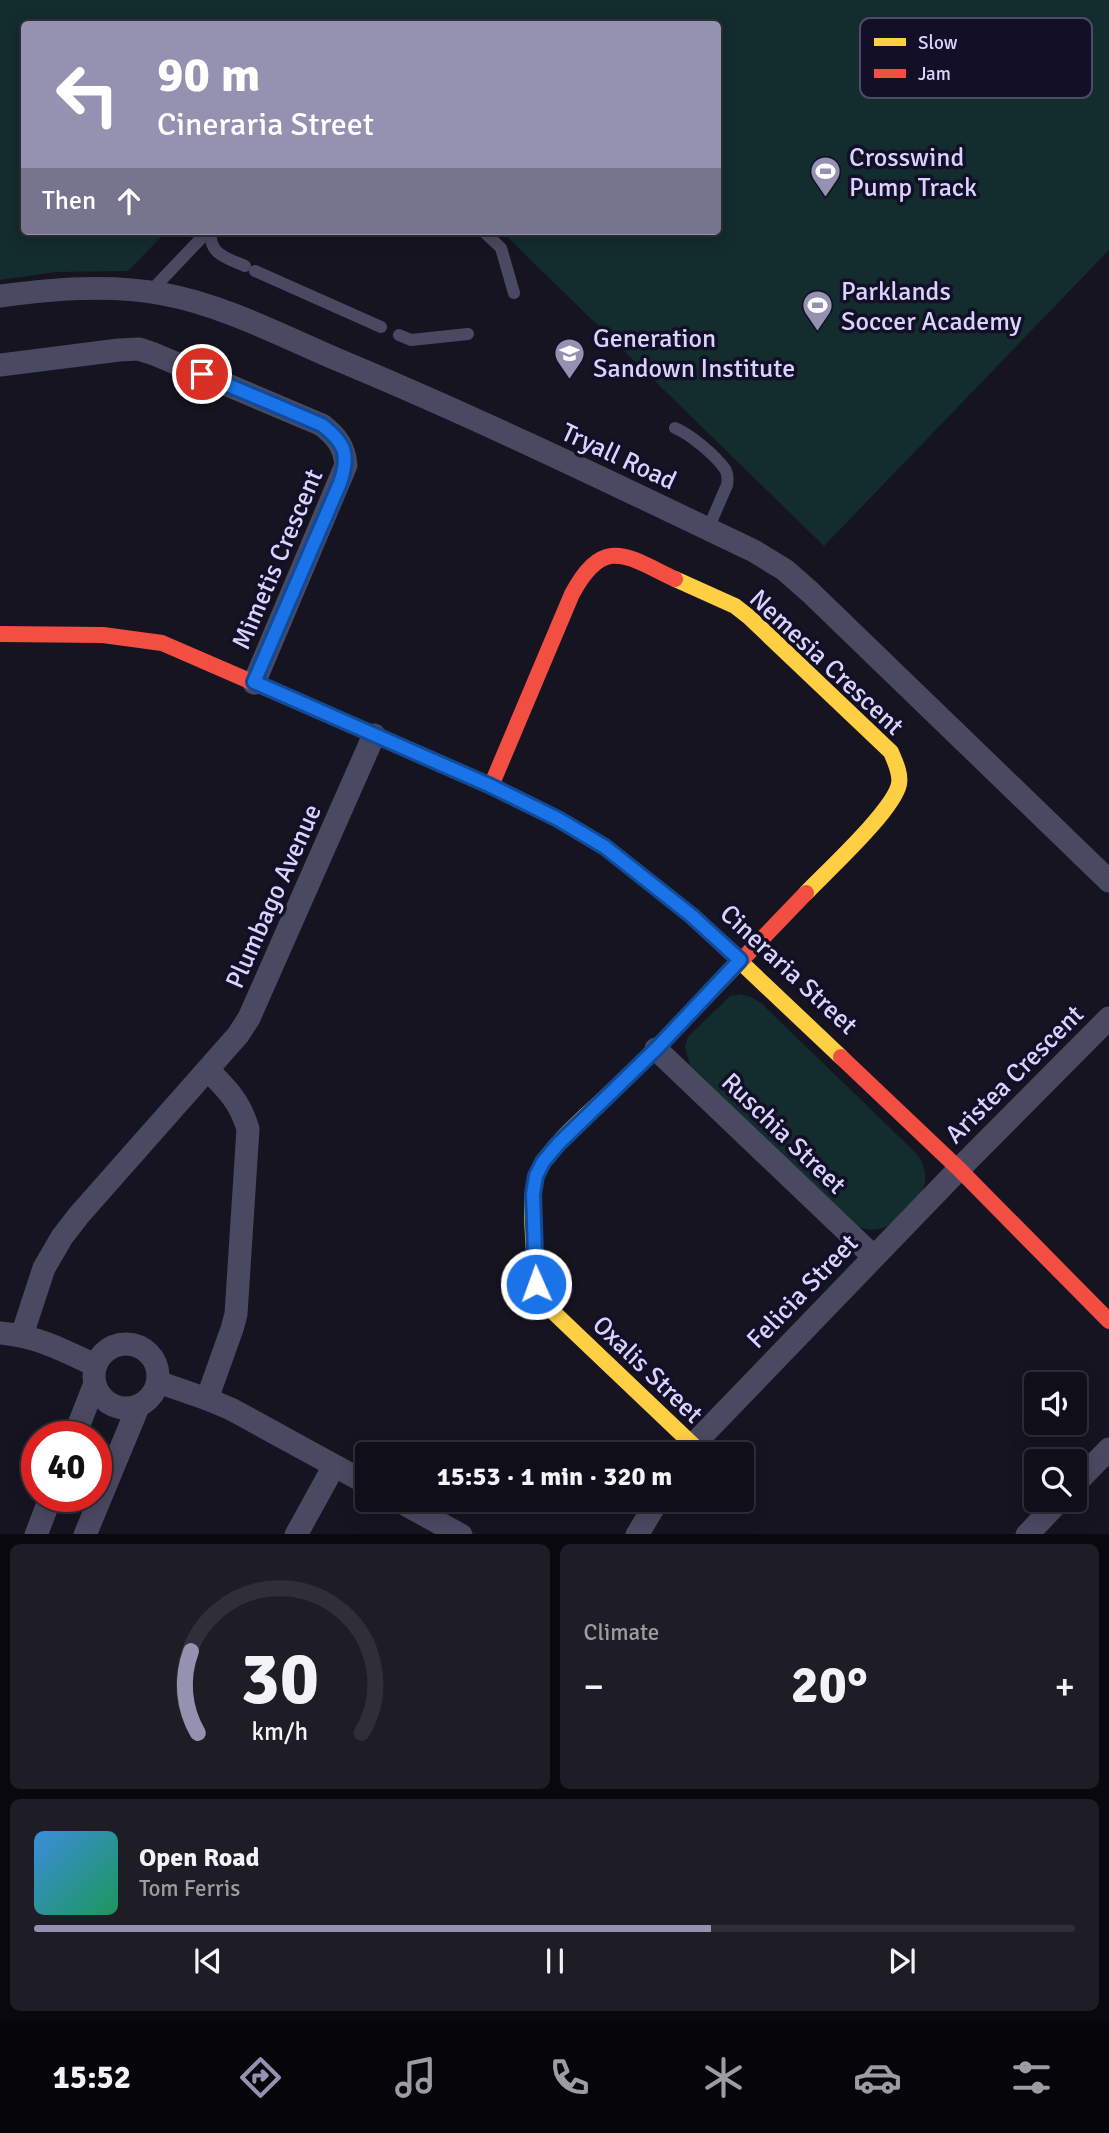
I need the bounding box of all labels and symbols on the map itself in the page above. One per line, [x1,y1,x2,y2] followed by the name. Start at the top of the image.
[860,18,1092,98] legend
[918,31,958,55] text: Slow
[918,62,951,86] text: Jam
[849,142,977,204] place label: Crosswind Pump Track
[809,155,843,199] sports icon: Crosswind Pump Track
[841,276,1022,338] place label: Parklands Soccer Academy
[801,289,835,333] sports icon: Parklands Soccer Academy
[593,323,795,385] place label: Generation Sandown Institute
[553,336,587,380] school or university icon: Generation Sandown Institute
[172,344,232,404] pin
[556,416,681,497] street label: Tryall Road
[226,464,330,654] street label: Mimetis Crescent
[742,583,910,742] street label: Nemesia Crescent
[219,799,329,993] street label: Plumbago Avenue
[713,898,864,1042] street label: Cineraria Street
[939,999,1091,1151] street label: Aristea Crescent
[714,1066,852,1201] street label: Ruschia Street
[740,1228,865,1356] street label: Felicia Street
[499,1247,573,1321] position arrow
[585,1309,709,1430] street label: Oxalis Street
[21,1421,112,1512] speed limit sign: 40

